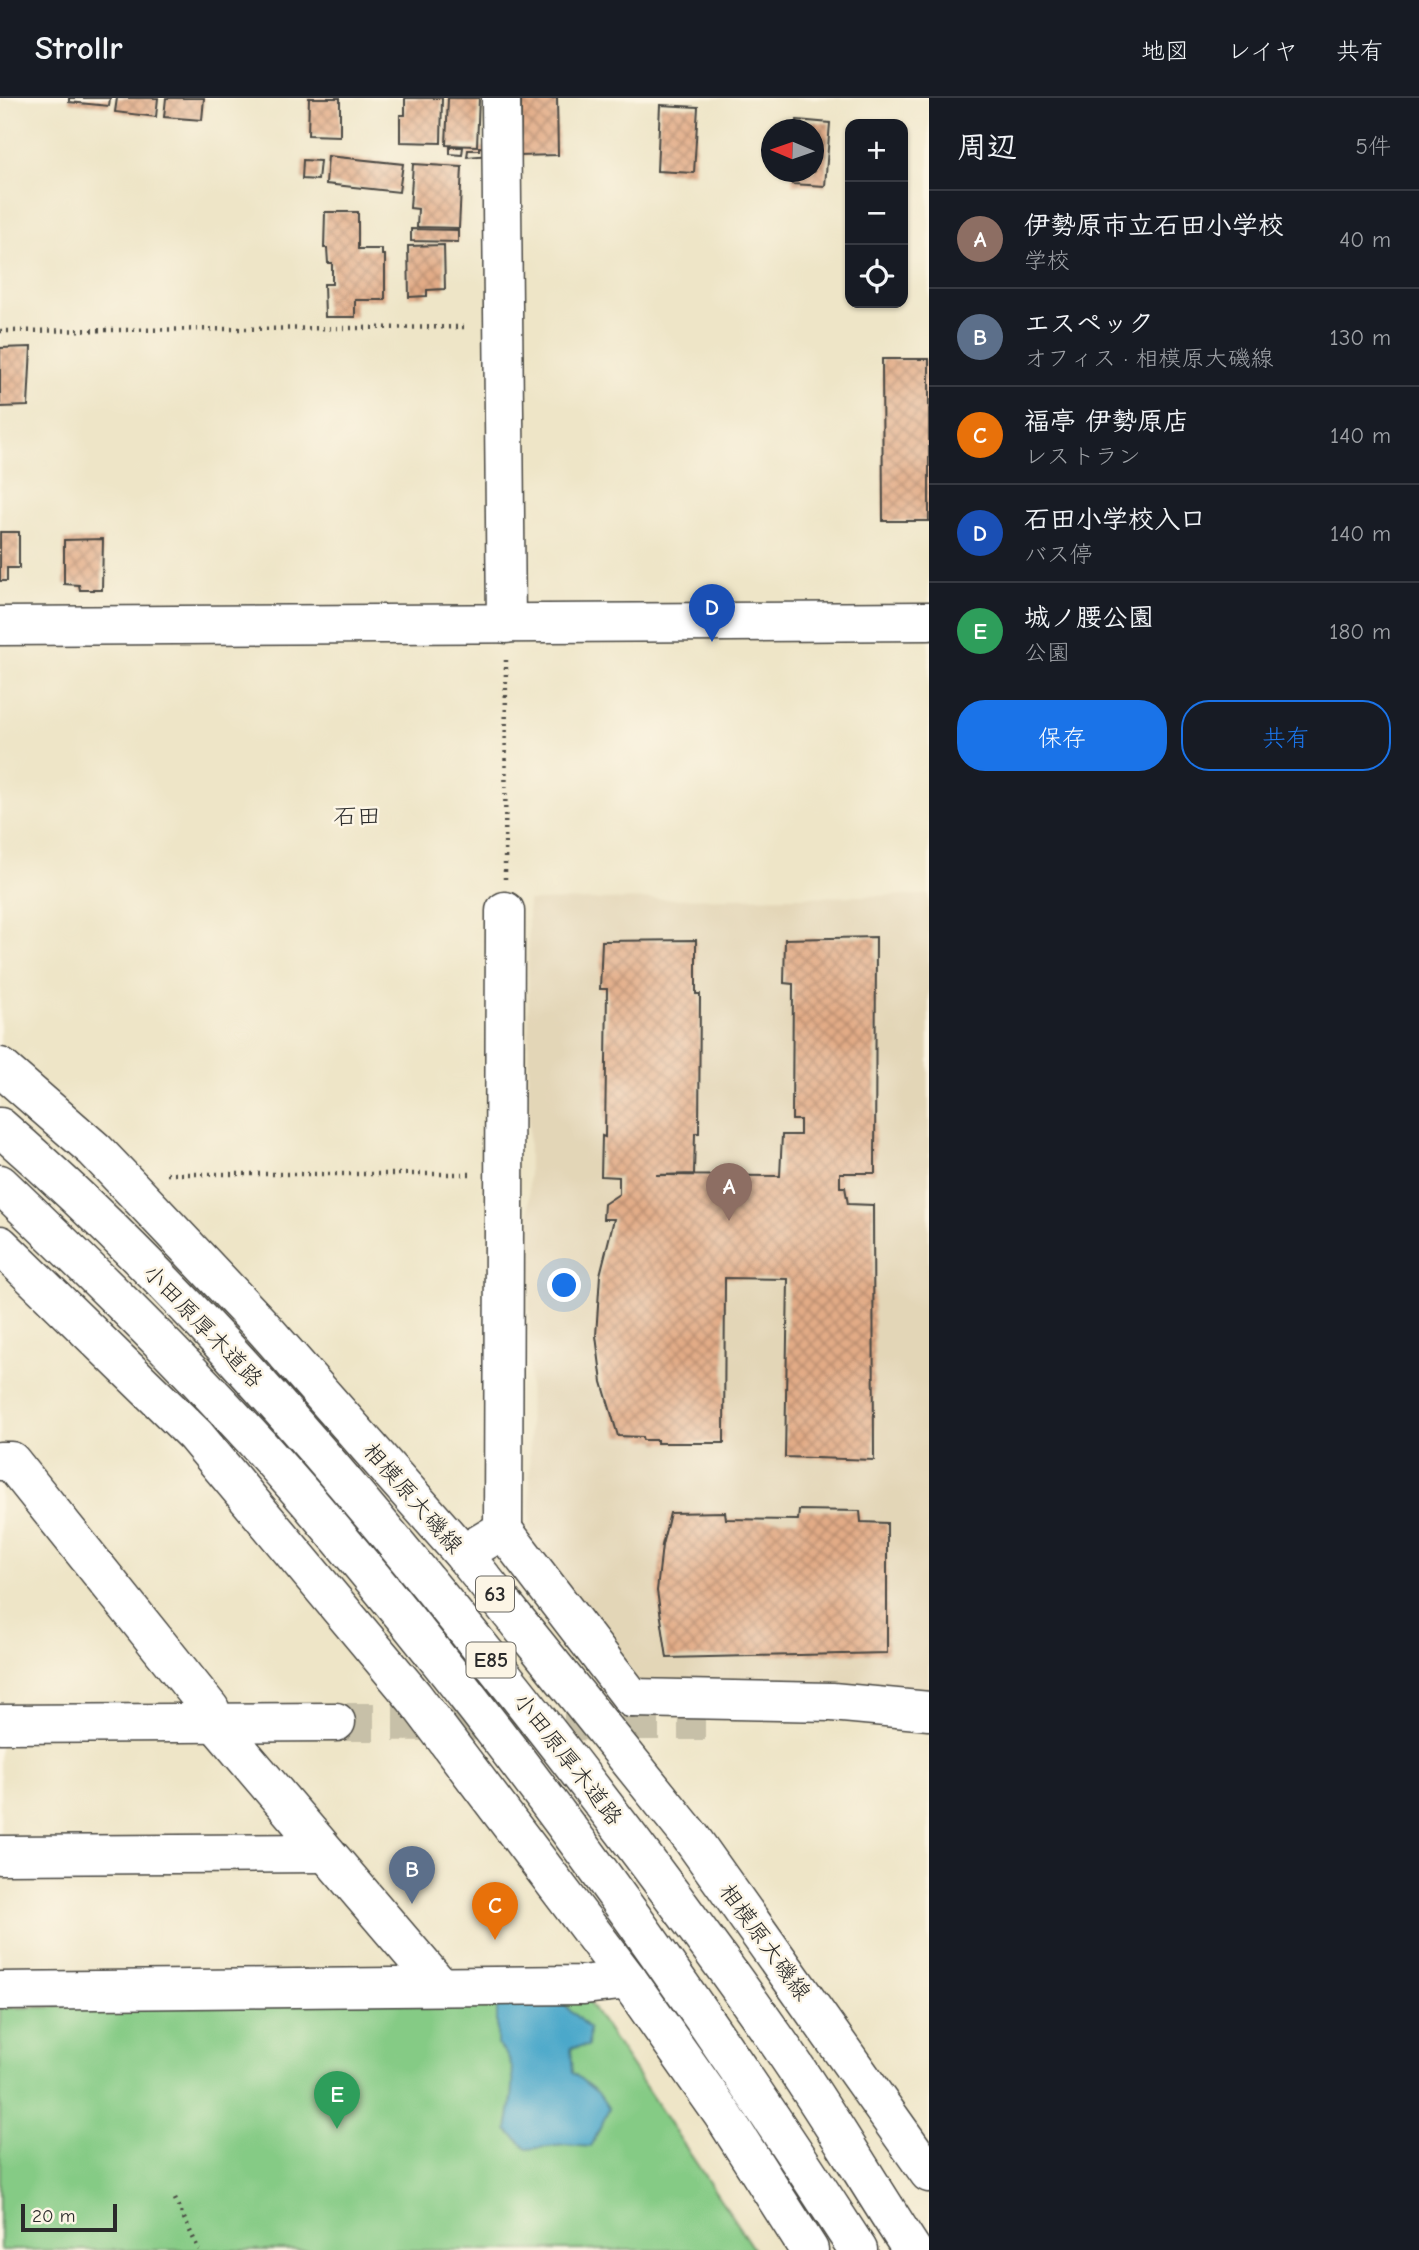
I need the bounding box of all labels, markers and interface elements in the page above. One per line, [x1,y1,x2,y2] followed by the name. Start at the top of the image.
[35,29,123,67] text: Strollr
[1141,37,1189,65] text: 地図
[1227,37,1298,65] text: レイヤ
[1336,37,1384,65] text: 共有
[761,119,824,182] north arrow
[845,119,908,308] map controls
[845,119,908,182] button: +
[957,130,1017,165] text: 周辺
[1356,133,1391,160] text: 5件
[845,182,908,245] button: −
[1024,211,1284,241] text: 伊勢原市立石田小学校
[974,226,986,253] text: A
[1339,226,1391,253] text: 40 m
[845,245,908,308] button: locate
[1024,247,1070,274] text: 学校
[1024,309,1154,339] text: エスペック
[973,324,987,351] text: B
[1330,324,1391,351] text: 130 m
[1024,345,1273,372] text: オフィス · 相模原大磯線
[1024,407,1189,437] text: 福亭 伊勢原店
[973,422,987,449] text: C
[1330,422,1391,449] text: 140 m
[1024,443,1141,470] text: レストラン
[1024,505,1206,535] text: 石田小学校入口
[973,520,987,547] text: D
[1330,520,1391,547] text: 140 m
[1024,541,1093,568] text: バス停
[689,584,735,642] pin: D
[1024,603,1154,633] text: 城ノ腰公園
[973,618,987,645] text: E
[1329,618,1391,645] text: 180 m
[1024,639,1070,666] text: 公園
[957,700,1167,771] button: 保存
[1181,700,1391,771] button: 共有
[333,802,381,830] district label: 石田
[706,1163,752,1221] pin: A
[137,1259,269,1393] street label: 小田原厚木道路
[547,1268,581,1302] your location
[358,1437,468,1559] street label: 相模原大磯線
[476,1576,514,1612] road number: 63
[466,1642,516,1678] road number: E85
[508,1687,628,1831] street label: 小田原厚木道路
[389,1846,435,1904] pin: B
[714,1878,816,2006] street label: 相模原大磯線
[472,1882,518,1940] pin: C
[314,2071,360,2129] pin: E
[21,2201,117,2233] scale bar
[32,2205,76,2227] text: 20 m

